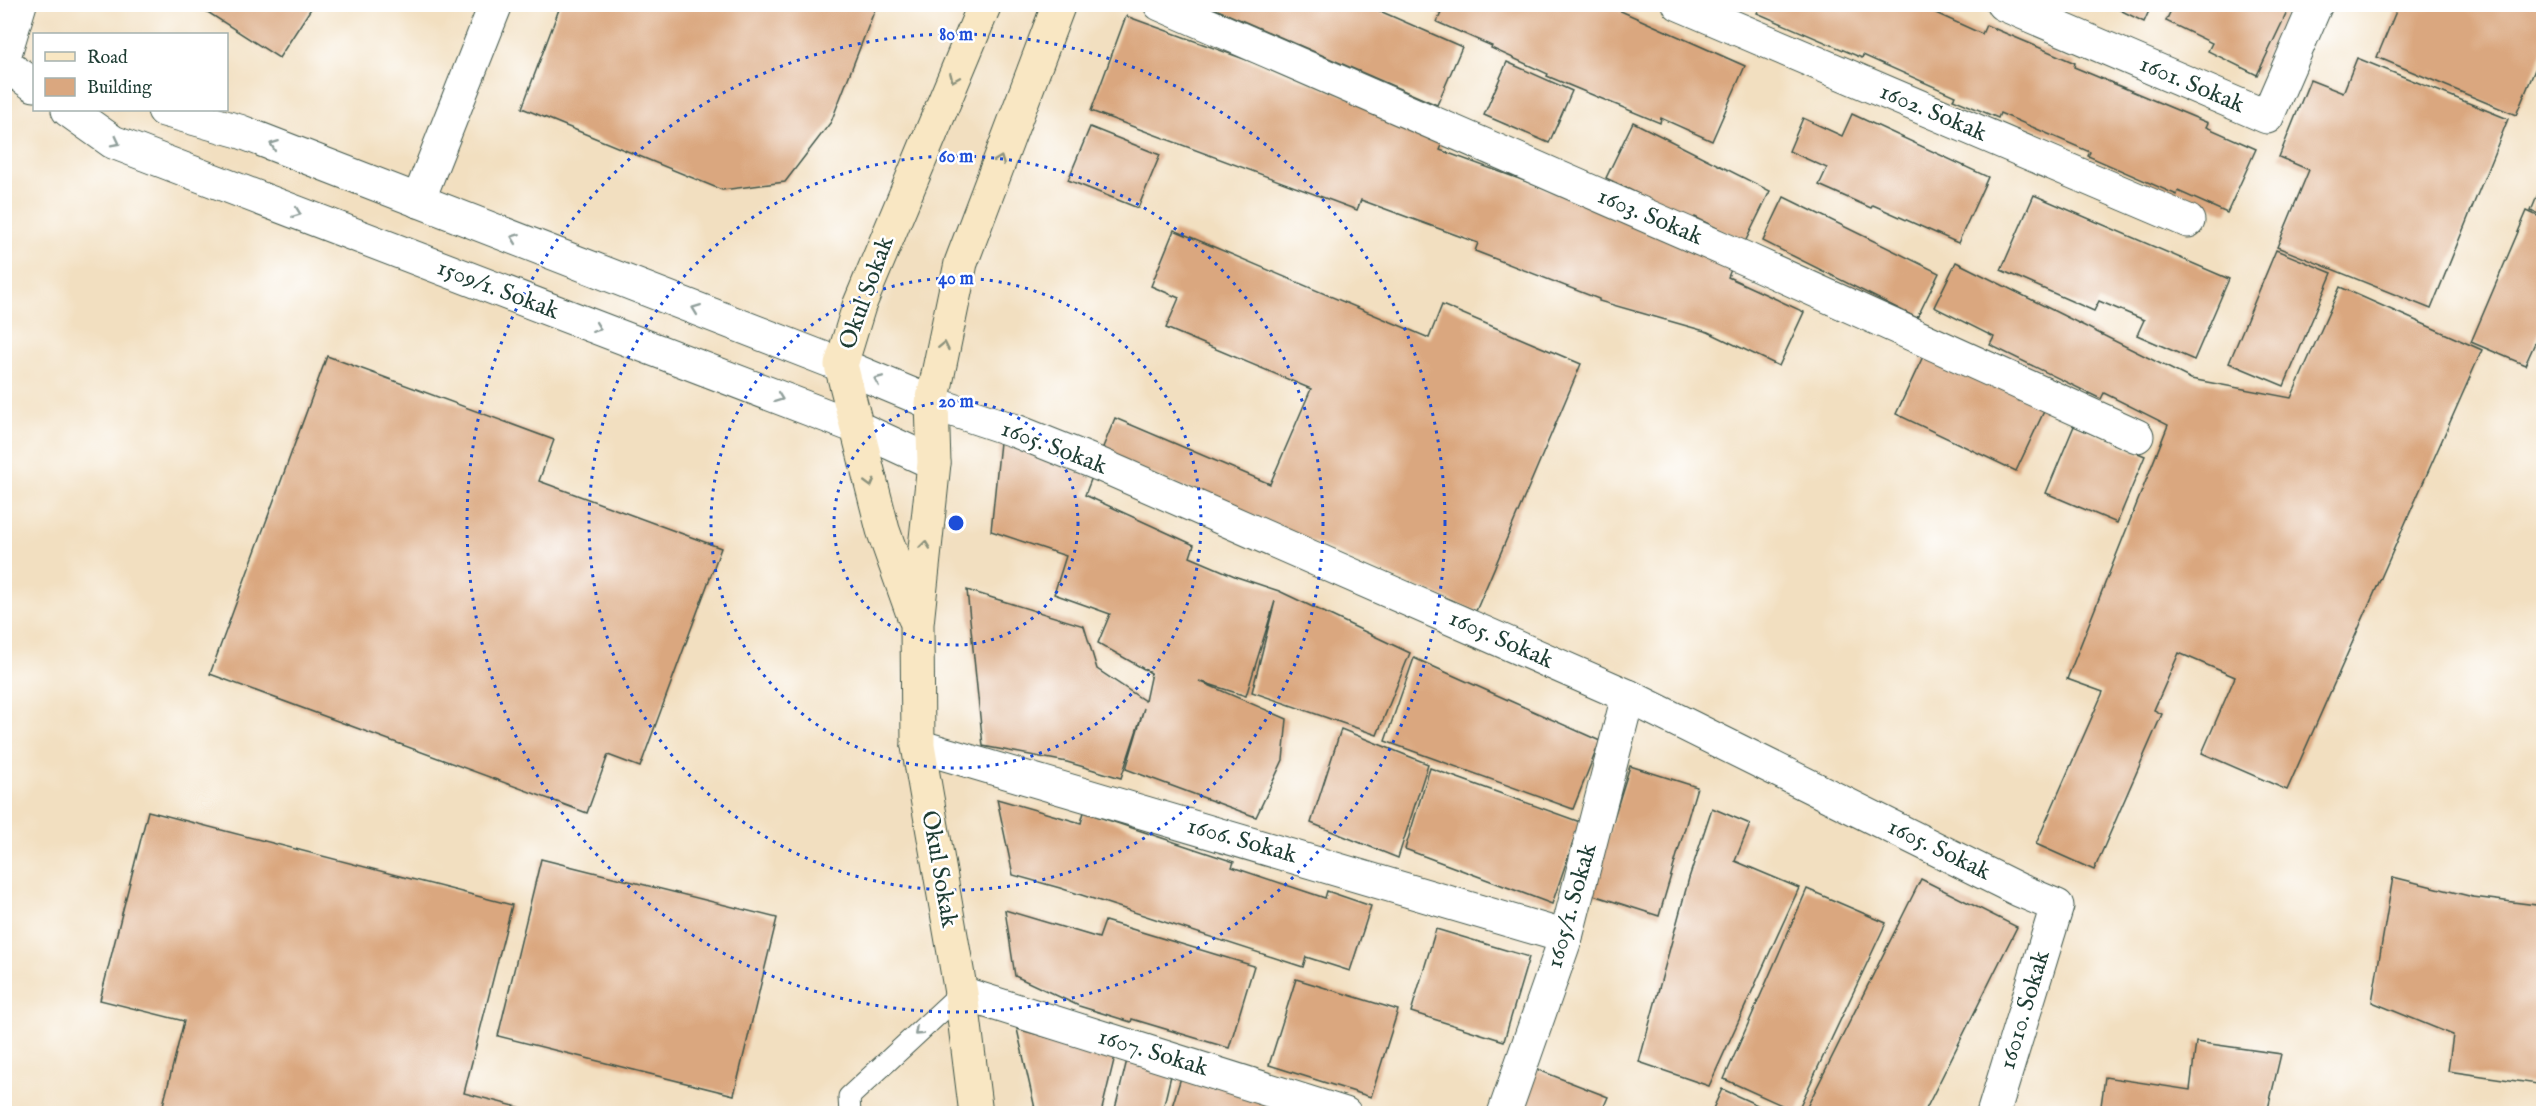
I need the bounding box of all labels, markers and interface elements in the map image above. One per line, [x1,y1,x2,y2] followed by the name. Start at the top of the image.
[939,24,973,47] text: 80 m
[33,33,228,111] legend
[87,47,128,70] text: Road
[2135,49,2249,121] street label: 1601. Sokak
[949,72,961,83] one-way arrow
[87,77,152,100] text: Building
[1875,77,1992,150] street label: 1602. Sokak
[110,135,121,147] one-way arrow
[269,140,280,152] one-way arrow
[939,146,973,169] text: 60 m
[993,155,1005,166] one-way arrow
[1593,181,1707,253] street label: 1603. Sokak
[291,206,302,218] one-way arrow
[832,232,902,354] street label: Okul Sokak
[510,233,520,246] one-way arrow
[433,253,564,328] street label: 1509/1. Sokak
[938,268,974,291] text: 40 m
[692,304,703,316] one-way arrow
[591,321,602,333] one-way arrow
[936,341,949,351] one-way arrow
[873,375,884,387] one-way arrow
[773,391,784,403] one-way arrow
[938,391,974,414] text: 20 m
[997,414,1112,482] street label: 1605. Sokak
[863,478,876,488] one-way arrow
[946,513,966,533] centre of rings
[918,541,931,550] one-way arrow
[1444,603,1558,677] street label: 1605. Sokak
[913,808,965,930] street label: Okul Sokak
[1184,811,1301,871] street label: 1606. Sokak
[1882,812,1996,888] street label: 1605. Sokak
[1539,840,1605,972] street label: 1605/1. Sokak
[1992,947,2058,1073] street label: 16010. Sokak
[1094,1022,1212,1084] street label: 1607. Sokak
[914,1025,925,1036] one-way arrow

